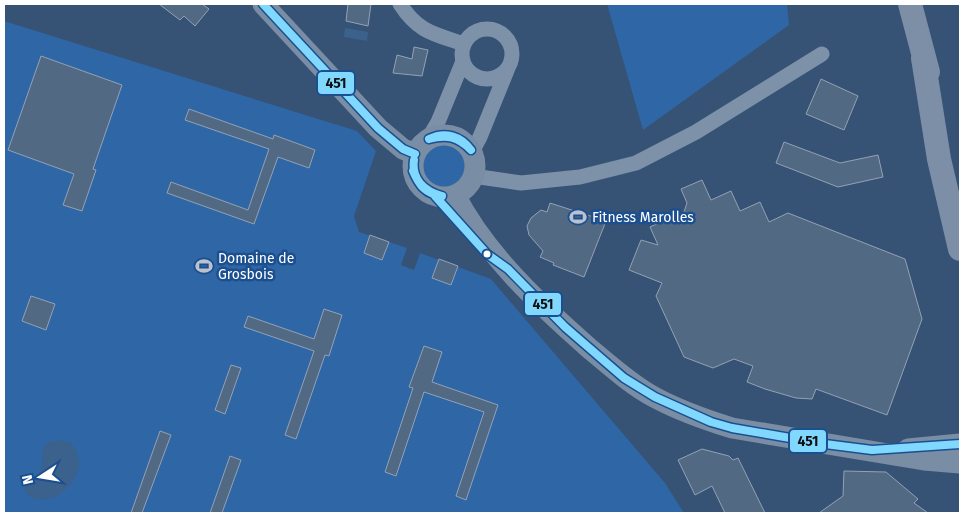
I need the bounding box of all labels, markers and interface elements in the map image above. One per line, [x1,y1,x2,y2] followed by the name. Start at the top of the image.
[317,71,355,95] line badge: 451
[326,75,346,92] text: 451
[568,207,588,227] sports icon: Fitness Marolles
[592,209,694,226] place label: Fitness Marolles
[482,249,492,259] unlabelled marker
[218,250,294,283] place label: Domaine de Grosbois
[194,256,214,276] sports icon: Domaine de Grosbois
[524,292,562,316] line badge: 451
[533,296,553,313] text: 451
[789,429,827,453] line badge: 451
[798,433,818,450] text: 451
[15,452,65,502] north arrow
[18,473,37,486] text: N

